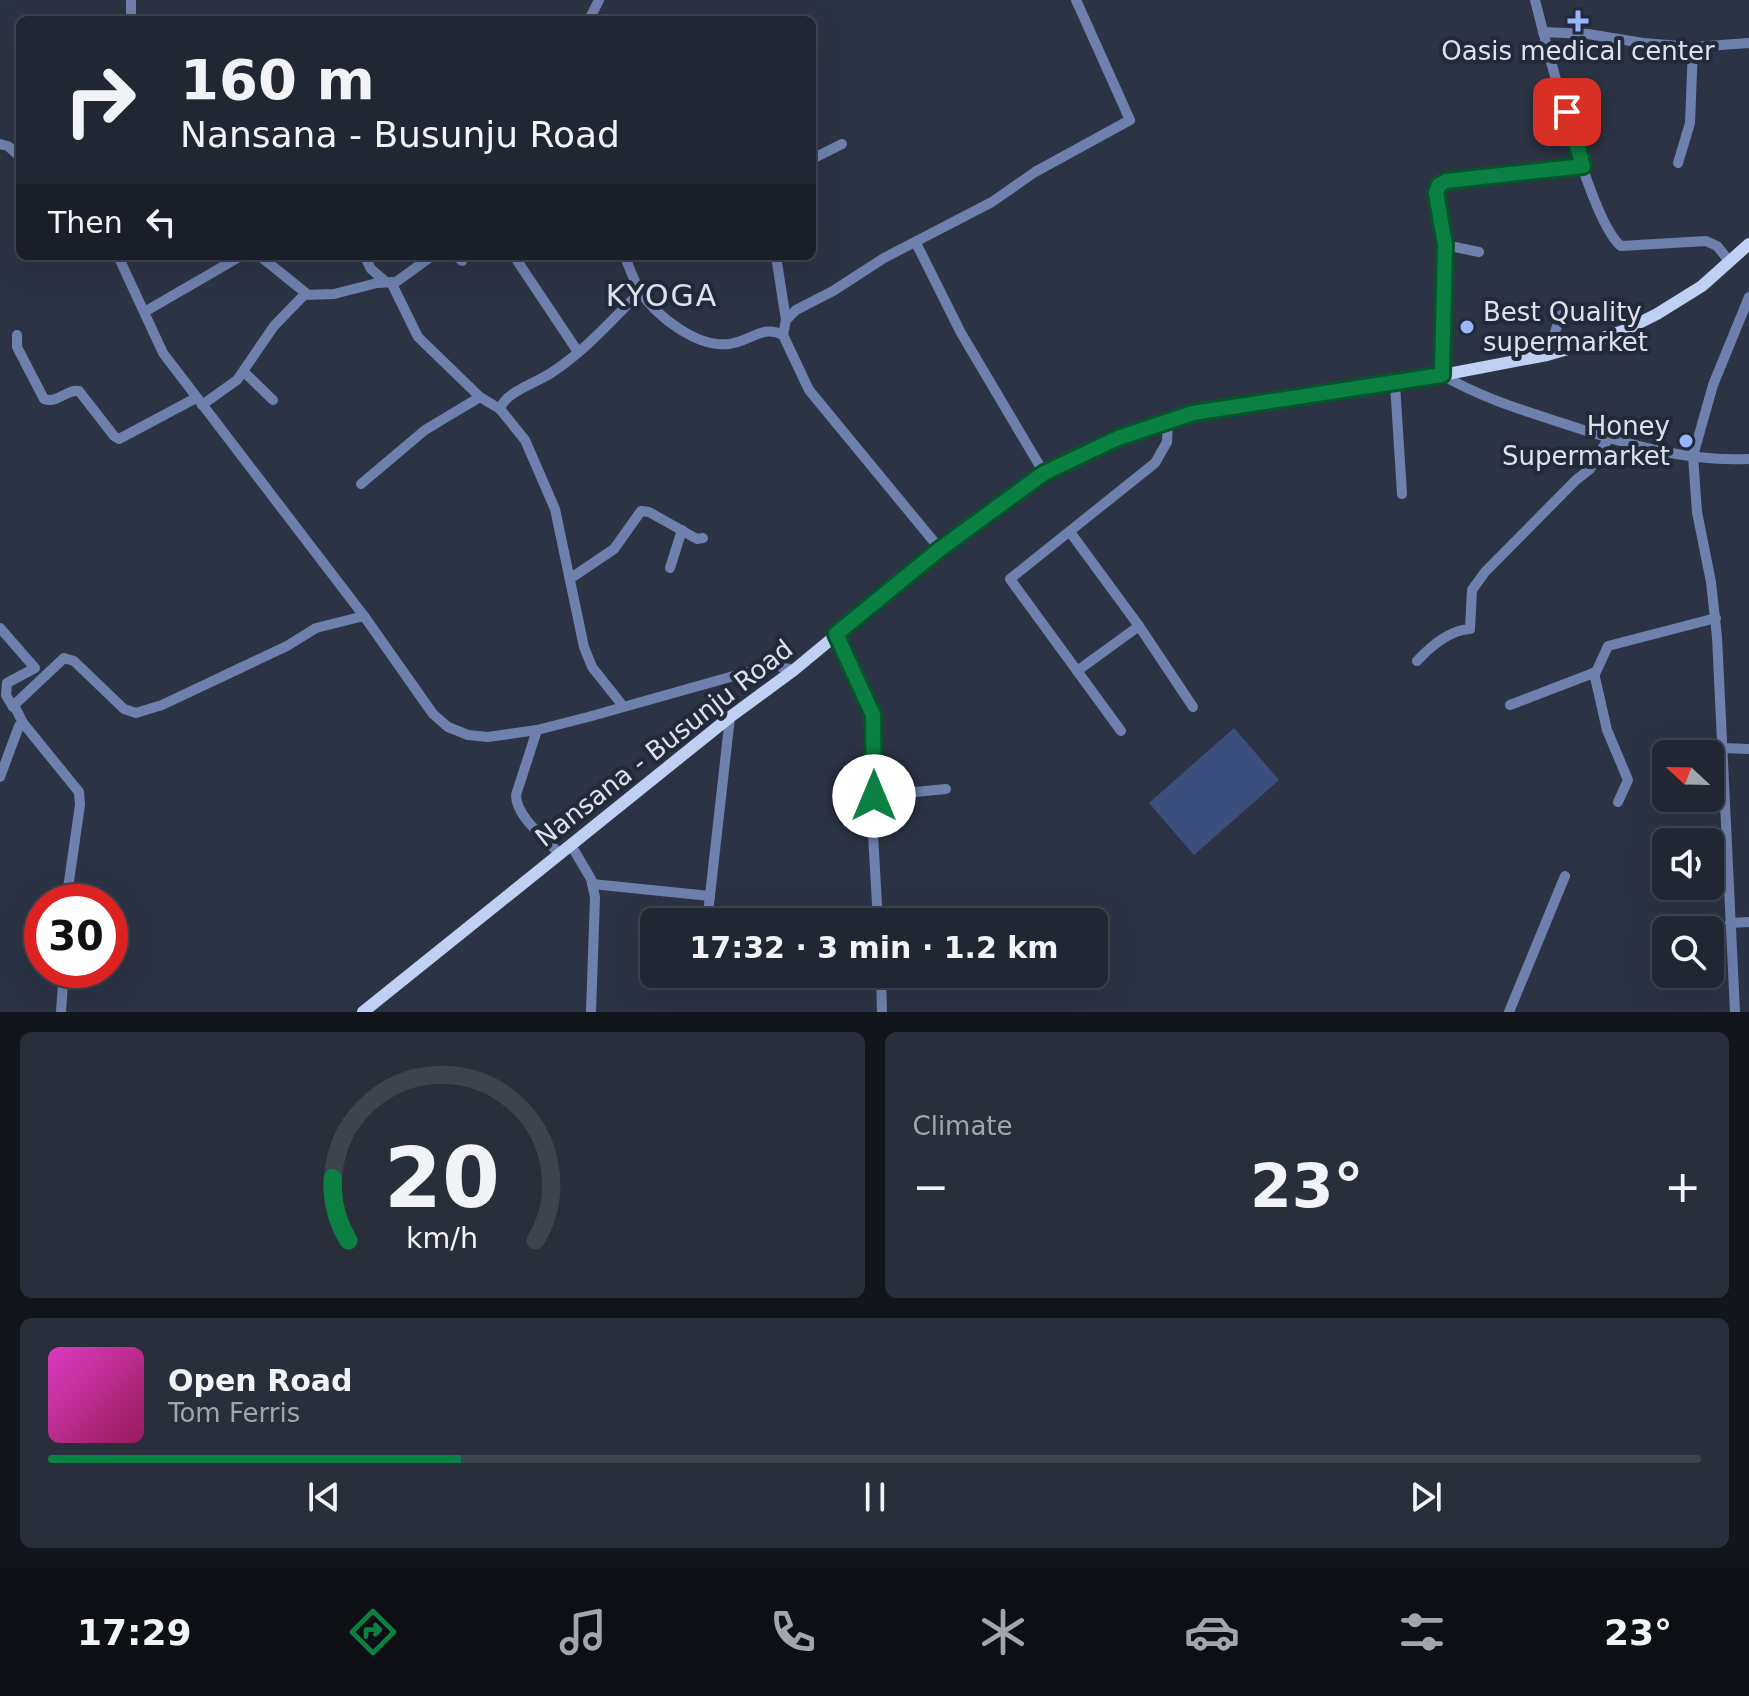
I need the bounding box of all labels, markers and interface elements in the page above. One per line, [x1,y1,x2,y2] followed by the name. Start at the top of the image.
[1567,10,1589,32] marker: Oasis medical center
[1441,36,1715,66] place label: Oasis medical center
[180,47,375,112] text: 160 m
[48,48,152,152] icon: right
[1533,78,1601,146] pin
[1545,90,1589,134] icon: arrive
[180,114,620,155] text: Nansana - Busunju Road
[139,200,183,244] icon: left
[48,205,123,240] text: Then
[606,278,718,313] district label: KYOGA
[1483,297,1648,357] place label: Best Quality supermarket
[1458,318,1476,336] marker: Best Quality supermarket
[1502,411,1670,471] place label: Honey Supermarket
[1677,432,1695,450] marker: Honey Supermarket
[530,633,798,853] street label: Nansana - Busunju Road
[1652,740,1724,812] north arrow
[1652,740,1724,988] map controls
[832,754,916,838] position arrow
[1652,828,1724,900] button: sound
[24,884,128,988] speed limit sign: 30
[1652,916,1724,988] button: search
[689,930,1059,965] text: 17:32 · 3 min · 1.2 km
[913,1111,1013,1141] text: Climate
[384,1130,500,1227] text: 20
[1250,1151,1364,1221] text: 23°
[913,1161,949,1212] text: −
[1664,1161,1701,1212] text: +
[406,1221,478,1255] text: km/h
[168,1363,353,1398] text: Open Road
[168,1398,300,1428] text: Tom Ferris
[302,1475,346,1519] icon: previous
[853,1475,897,1519] icon: pause
[1404,1475,1448,1519] icon: next
[345,1604,401,1660] icon: directions
[555,1604,611,1660] icon: music
[765,1604,821,1660] icon: phone
[975,1604,1031,1660] icon: climate
[1184,1604,1240,1660] icon: car
[1394,1604,1450,1660] icon: filters
[77,1612,191,1653] text: 17:29
[1604,1612,1672,1653] text: 23°

